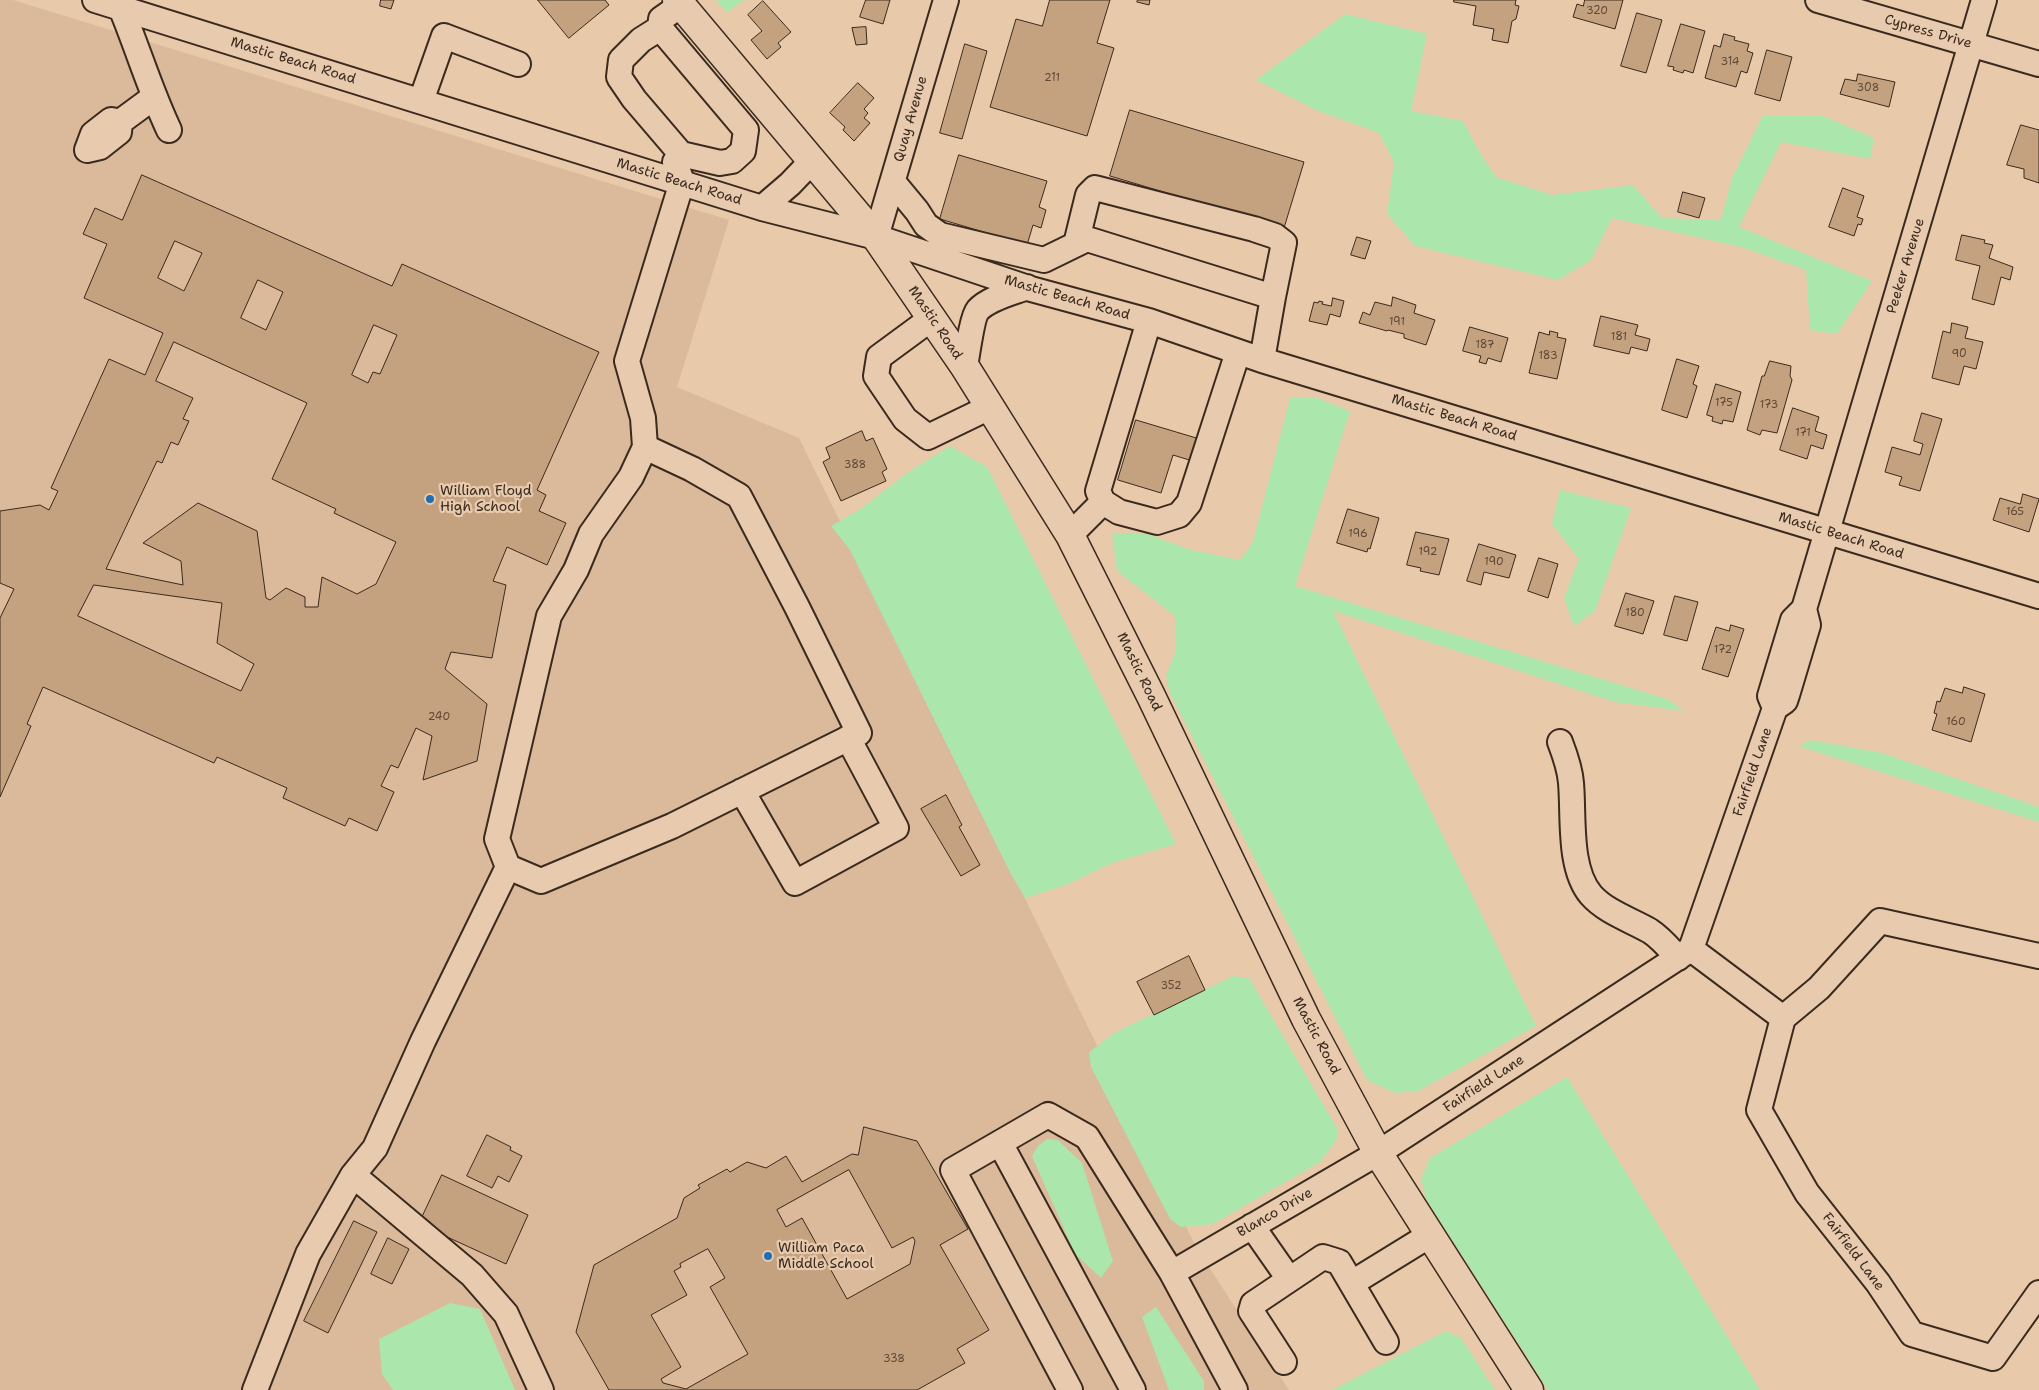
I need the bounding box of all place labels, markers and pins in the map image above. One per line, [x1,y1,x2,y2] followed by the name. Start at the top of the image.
[440,483,532,516] place label: William Floyd High School
[424,493,436,505] marker: William Floyd High School
[778,1240,874,1272] place label: William Paca Middle School
[762,1250,774,1262] marker: William Paca Middle School

